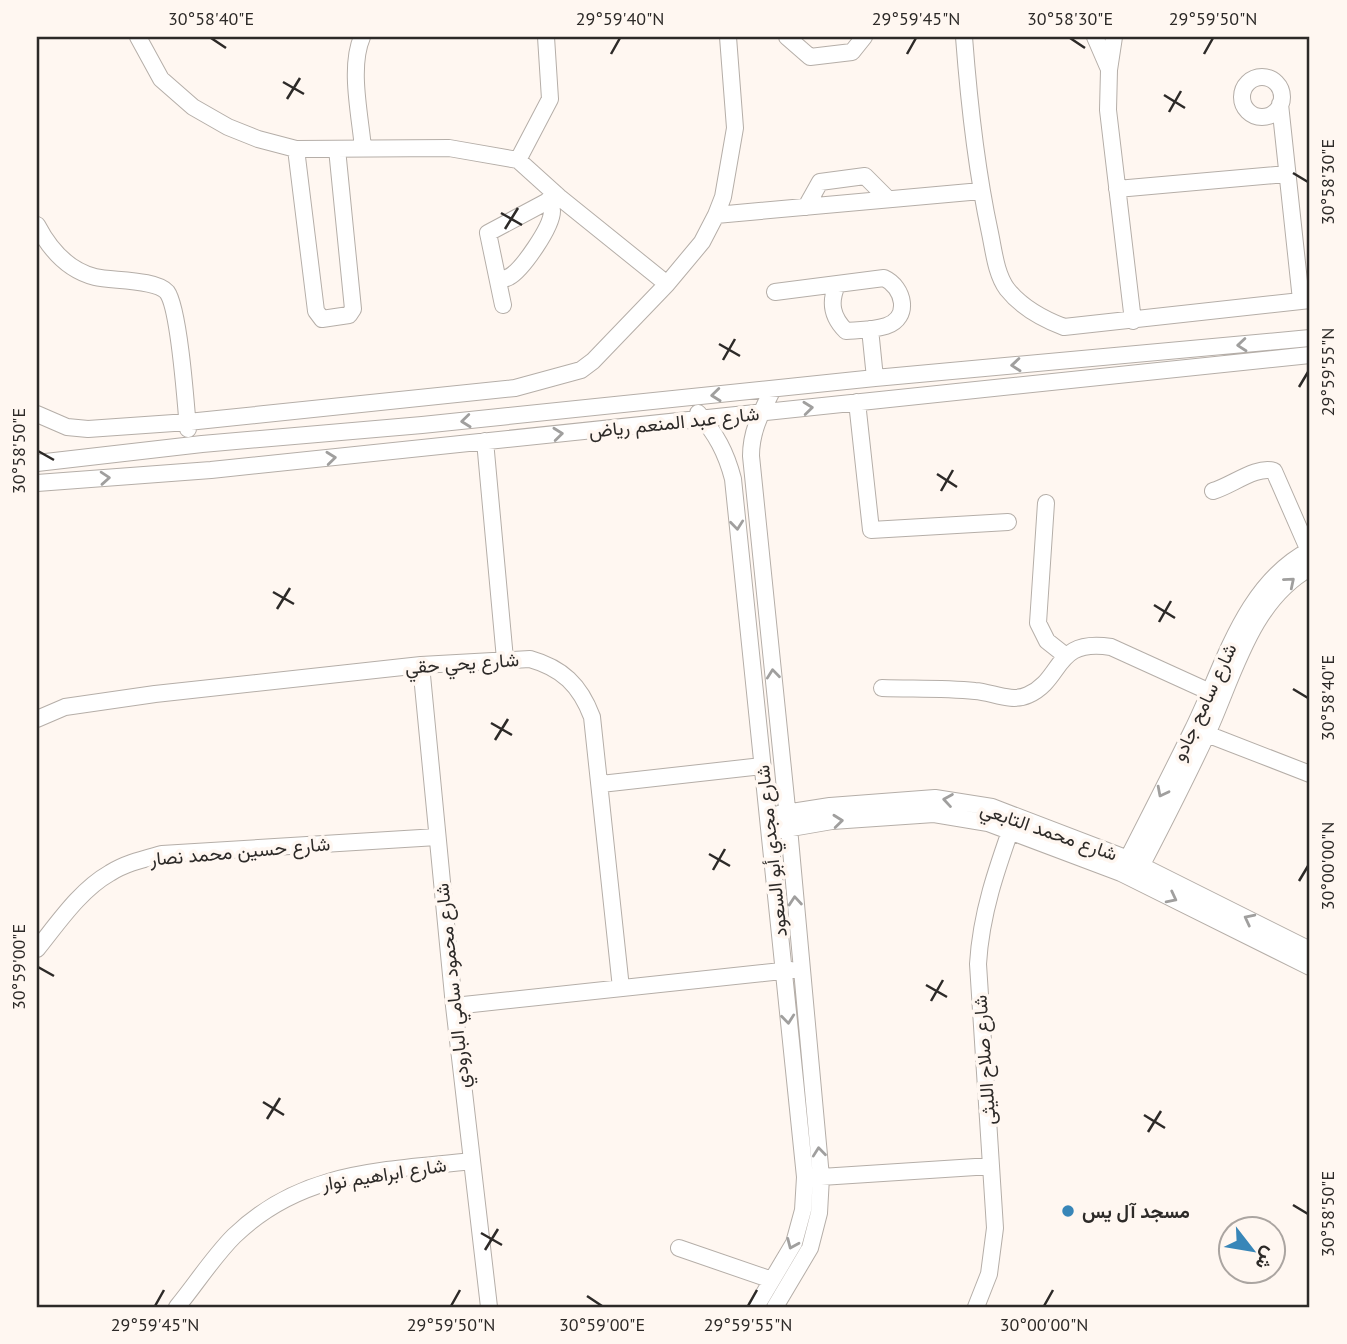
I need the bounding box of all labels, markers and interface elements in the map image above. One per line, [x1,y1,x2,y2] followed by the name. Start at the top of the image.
[168,7,254,30] text: 30°58'40"E
[576,7,664,30] text: 29°59'40"N
[872,7,960,30] text: 29°59'45"N
[1027,7,1113,30] text: 30°58'30"E
[1169,7,1257,30] text: 29°59'50"N
[1316,139,1339,225] text: 30°58'30"E
[1316,328,1339,416] text: 29°59'55"N
[1236,337,1248,352] one-way arrow
[1010,358,1022,373] one-way arrow
[710,387,722,402] one-way arrow
[802,400,814,415] one-way arrow
[588,401,761,444] street label: شارع عبد المنعم رياض
[7,408,30,494] text: 30°58'50"E
[460,413,471,428] one-way arrow
[552,426,563,441] one-way arrow
[326,450,337,465] one-way arrow
[100,471,111,486] one-way arrow
[729,520,744,531] one-way arrow
[1282,578,1295,590] one-way arrow
[1166,639,1243,765] street label: شارع سامح جادو
[404,647,520,683] street label: شارع يحي حقي
[1316,655,1339,741] text: 30°58'40"E
[766,669,781,680] one-way arrow
[750,763,796,938] street label: شارع مجدي أبو السعود
[1156,784,1170,797] one-way arrow
[942,793,954,808] one-way arrow
[976,796,1121,869] street label: شارع محمد التابعي
[833,814,844,829] one-way arrow
[1316,822,1339,910] text: 30°00'00"N
[148,831,331,872] street label: شارع حسين محمد نصار
[429,882,479,1090] street label: شارع محمود سامي البارودي
[1165,889,1177,903] one-way arrow
[788,895,803,906] one-way arrow
[1244,914,1256,928] one-way arrow
[7,924,30,1010] text: 30°59'00"E
[967,994,1002,1126] street label: شارع صلاح الليثى
[780,1014,795,1025] one-way arrow
[812,1146,827,1157] one-way arrow
[319,1152,448,1197] street label: شارع ابراهيم نوار
[1316,1171,1339,1257] text: 30°58'50"E
[1082,1199,1190,1223] place label: مسجد آل يس
[1060,1203,1076,1219] marker: مسجد آل يس
[1218,1214,1288,1284] north arrow
[786,1237,800,1249] one-way arrow
[1250,1243,1283,1275] text: ش
[111,1313,199,1336] text: 29°59'45"N
[407,1313,495,1336] text: 29°59'50"N
[559,1313,645,1336] text: 30°59'00"E
[704,1313,792,1336] text: 29°59'55"N
[1000,1313,1088,1336] text: 30°00'00"N

